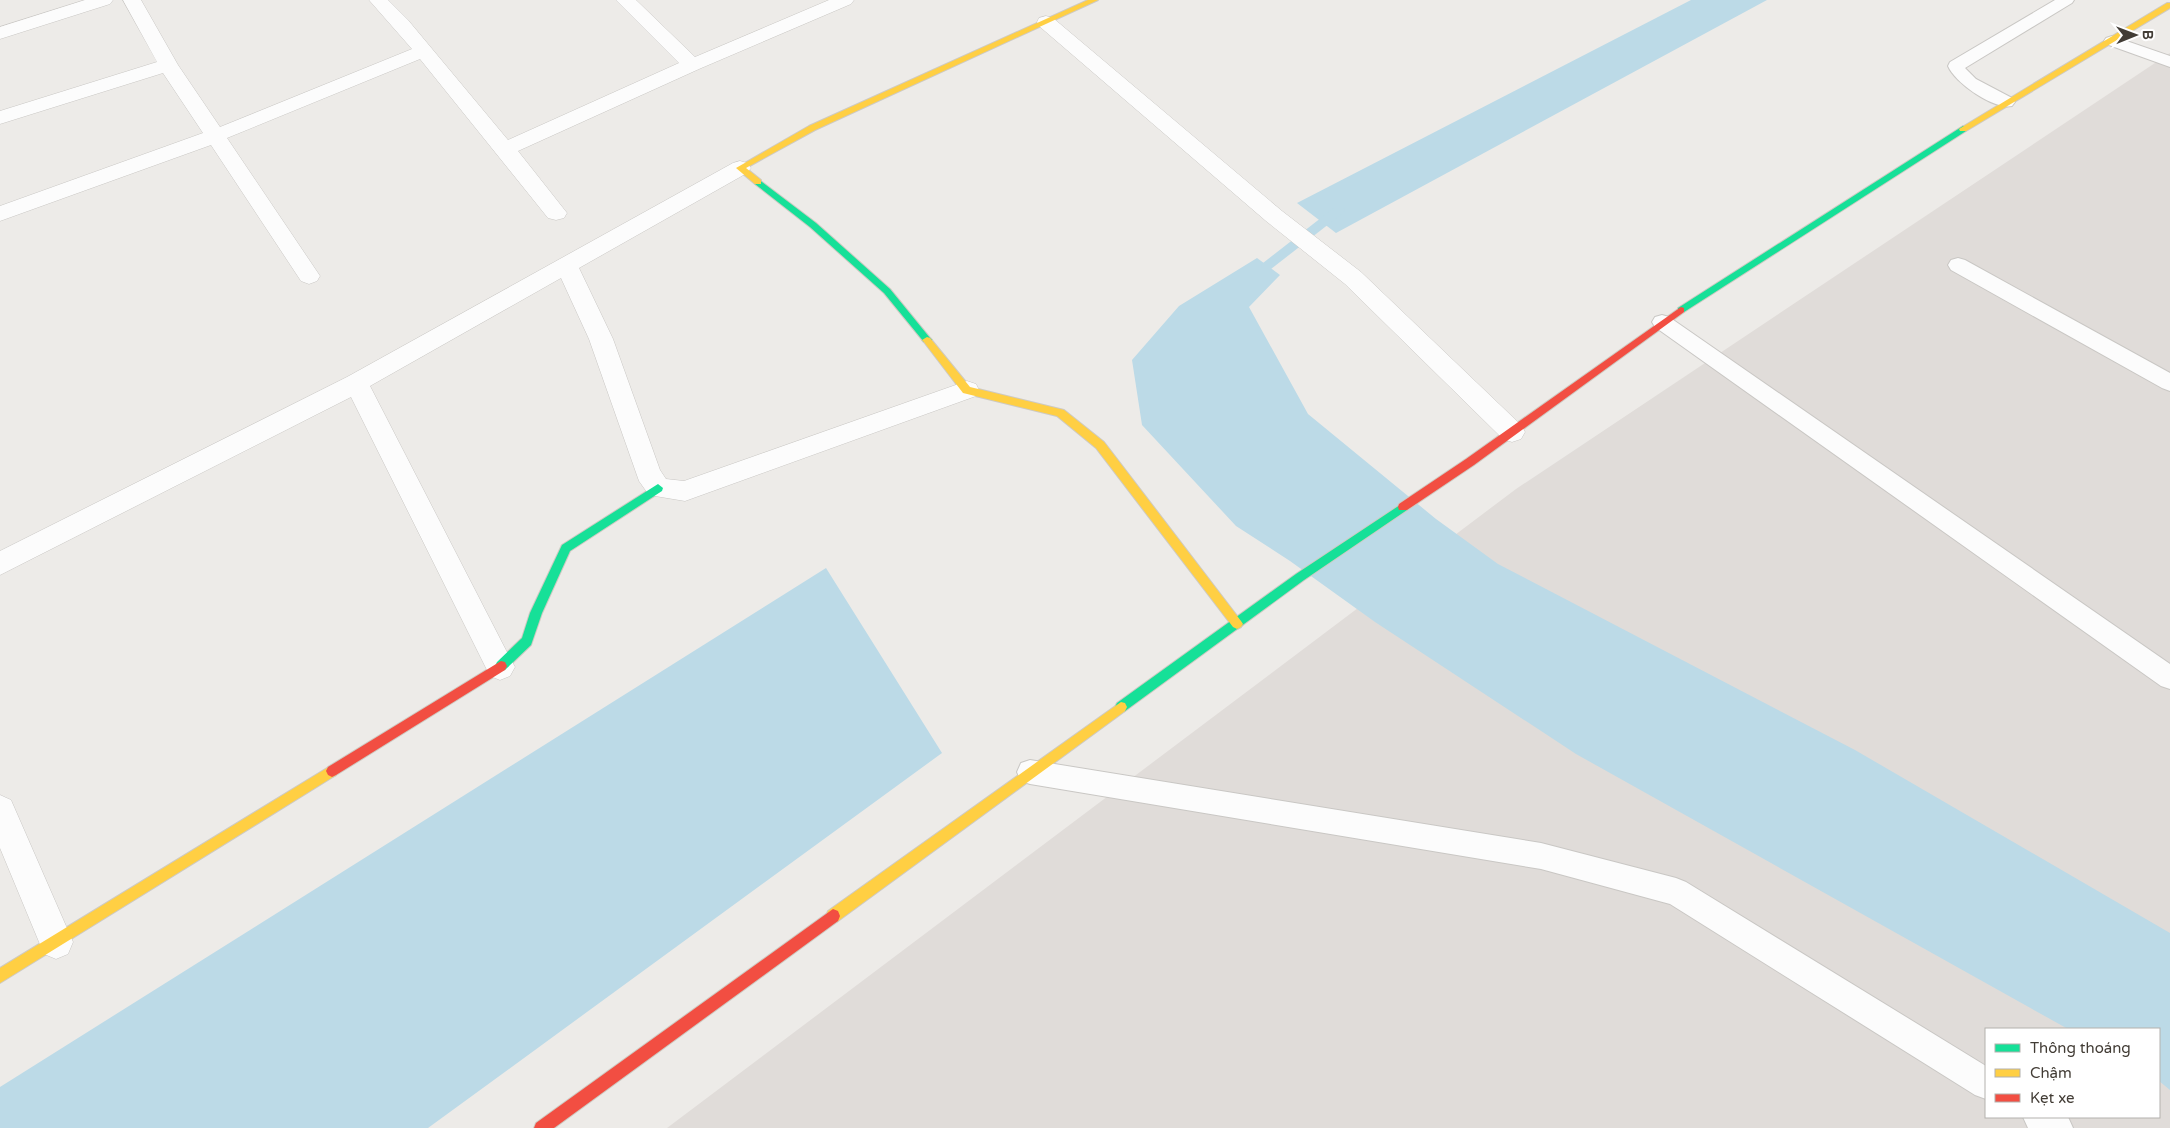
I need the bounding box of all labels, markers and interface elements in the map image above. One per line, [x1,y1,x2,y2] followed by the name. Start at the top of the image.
[2110,10,2160,60] north arrow
[2139,30,2156,40] text: B
[1985,1028,2160,1118] legend
[2030,1039,2131,1057] text: Thông thoáng
[2030,1064,2072,1082] text: Chậm
[2030,1089,2075,1107] text: Kẹt xe

